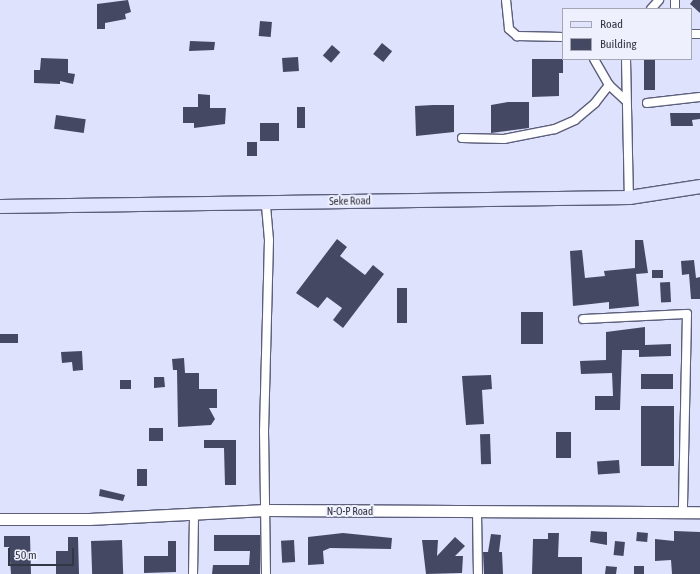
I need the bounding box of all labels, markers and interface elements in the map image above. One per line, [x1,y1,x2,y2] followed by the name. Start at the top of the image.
[562,8,692,60] legend
[600,17,623,31] text: Road
[600,37,637,51] text: Building
[329,194,371,208] street label: Seke Road
[327,504,373,518] street label: N-O-P Road
[10,540,76,566] scale bar
[15,548,37,562] text: 50 m

